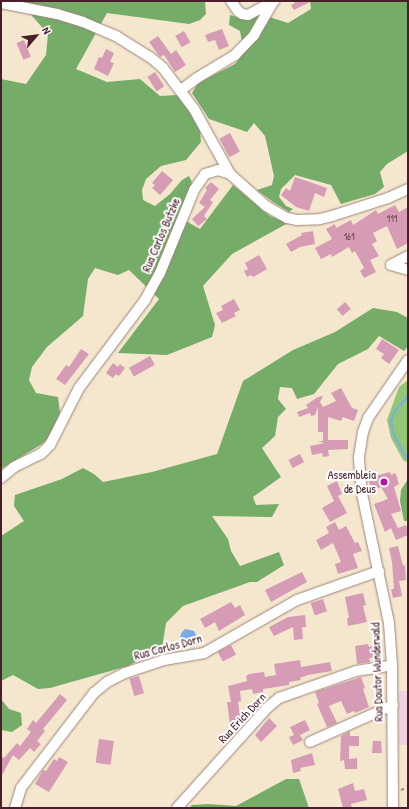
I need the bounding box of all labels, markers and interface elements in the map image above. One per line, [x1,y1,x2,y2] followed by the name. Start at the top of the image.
[16,16,56,56] north arrow
[39,24,54,36] text: N
[139,196,183,274] street label: Rua Carlos Butzke
[387,213,397,225] house number: 111
[343,231,355,243] house number: 161
[328,468,376,496] place label: Assembleia de Deus
[379,477,389,487] marker: Assembleia de Deus
[368,622,386,722] street label: Rua Doutor Wunderwald
[133,631,203,663] street label: Rua Carlos Dorn
[215,690,269,746] street label: Rua Erich Dorn

